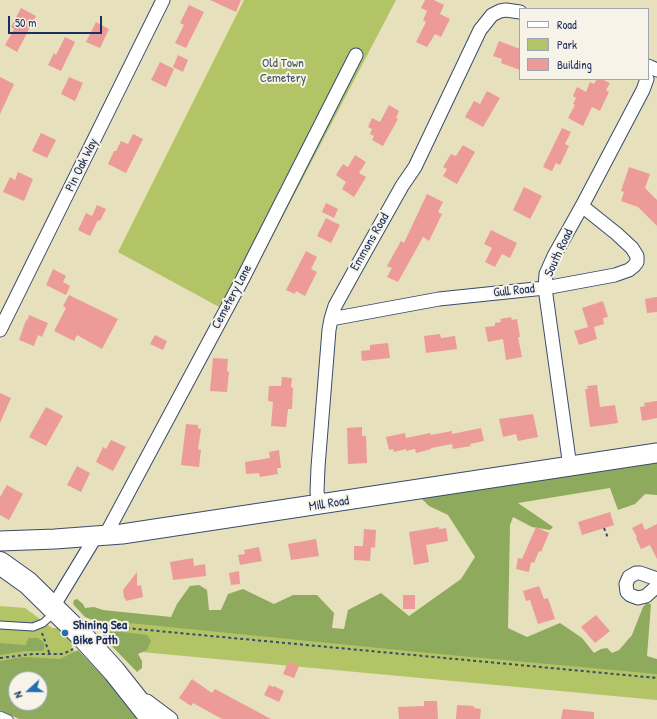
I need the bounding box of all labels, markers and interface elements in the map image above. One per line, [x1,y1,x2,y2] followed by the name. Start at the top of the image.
[10,8,104,34] scale bar
[519,8,649,80] legend
[15,14,36,31] text: 50 m
[557,16,577,33] text: Road
[557,36,577,53] text: Park
[260,56,306,87] park label: Old Town Cemetery
[557,56,592,73] text: Building
[62,136,102,194] street label: Pin Oak Way
[347,210,393,274] street label: Emmons Road
[541,227,577,279] street label: South Road
[209,262,255,332] street label: Cemetery Lane
[493,281,535,301] street label: Gull Road
[308,493,350,515] street label: Mill Road
[73,618,127,649] place label: Shining Sea Bike Path
[60,628,70,638] marker: Shining Sea Bike Path
[8,671,48,711] north arrow
[10,690,25,700] text: N

